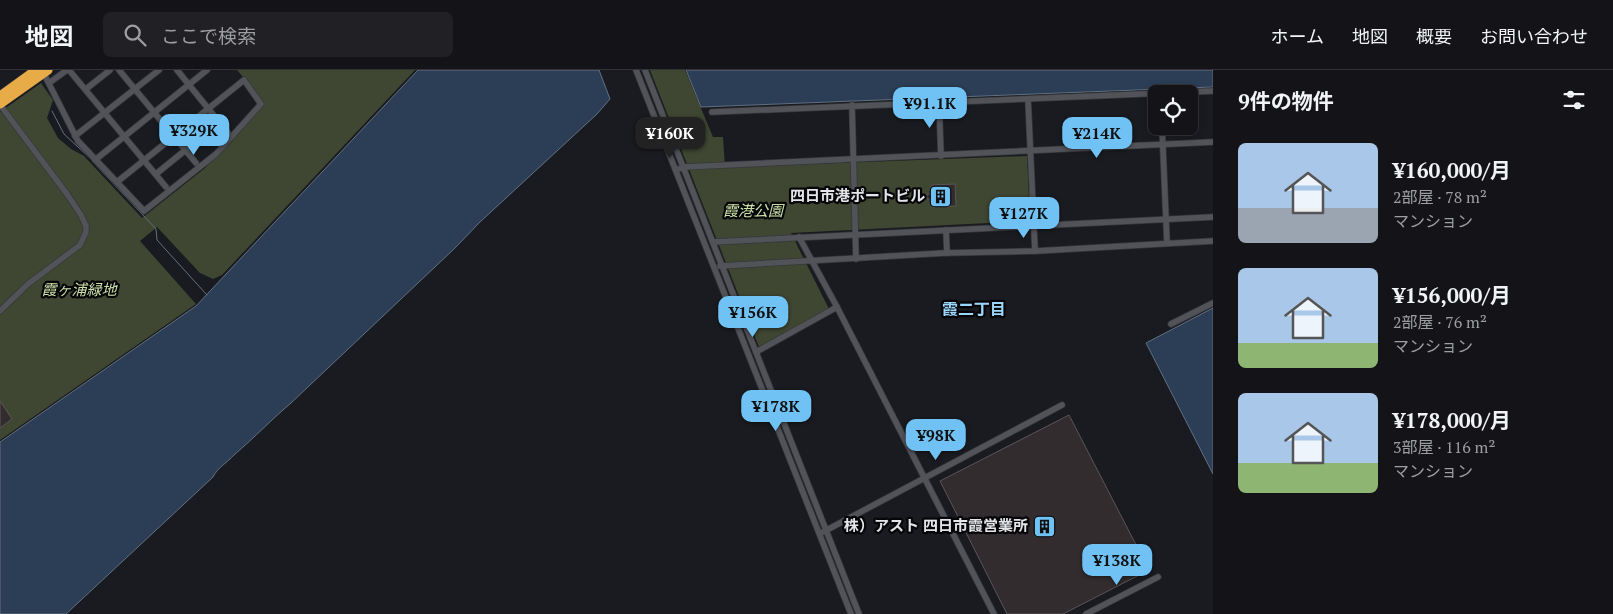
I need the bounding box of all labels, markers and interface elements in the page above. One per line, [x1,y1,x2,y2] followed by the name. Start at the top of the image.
[103,12,453,57] search box
[25,20,73,52] text: 地図
[121,21,149,49] icon: search
[161,23,256,48] text: ここで検索
[1271,24,1324,48] text: ホーム
[1352,24,1388,48] text: 地図
[1416,24,1452,48] text: 概要
[1480,24,1588,48] text: お問い合わせ
[1148,85,1198,135] map controls
[1148,85,1198,135] button: locate
[1560,86,1588,114] icon: filters
[889,87,971,129] pin: ¥91.1K
[1238,87,1334,115] text: 9件の物件
[904,92,956,114] text: ¥91.1K
[159,114,229,156] pin: ¥329K
[635,116,705,159] pin: ¥160K
[1062,116,1132,159] pin: ¥214K
[170,119,218,141] text: ¥329K
[646,122,694,144] text: ¥160K
[1073,122,1121,144] text: ¥214K
[1393,156,1511,184] text: ¥160,000/月
[1278,163,1338,223] icon: home
[929,184,953,208] building icon: 四日市港ポートビル
[790,185,925,205] place label: 四日市港ポートビル
[1393,186,1487,208] text: 2部屋 · 78 m²
[989,196,1059,239] pin: ¥127K
[723,200,785,220] park label: 霞港公園
[1000,202,1048,224] text: ¥127K
[1393,210,1473,232] text: マンション
[41,279,118,299] park label: 霞ヶ浦緑地
[1393,281,1511,309] text: ¥156,000/月
[1278,288,1338,348] icon: home
[718,296,788,338] pin: ¥156K
[942,298,1006,320] district label: 霞二丁目
[729,301,777,323] text: ¥156K
[1393,311,1487,333] text: 2部屋 · 76 m²
[1393,335,1473,357] text: マンション
[741,390,811,432] pin: ¥178K
[752,395,800,417] text: ¥178K
[1393,406,1511,434] text: ¥178,000/月
[1278,413,1338,473] icon: home
[906,418,966,461] pin: ¥98K
[917,424,955,446] text: ¥98K
[1393,436,1495,458] text: 3部屋 · 116 m²
[1393,460,1473,482] text: マンション
[1032,514,1056,538] building icon: 株）アスト 四日市霞営業所
[844,515,1028,535] place label: 株）アスト 四日市霞営業所
[1082,544,1152,586] pin: ¥138K
[1093,549,1141,571] text: ¥138K

